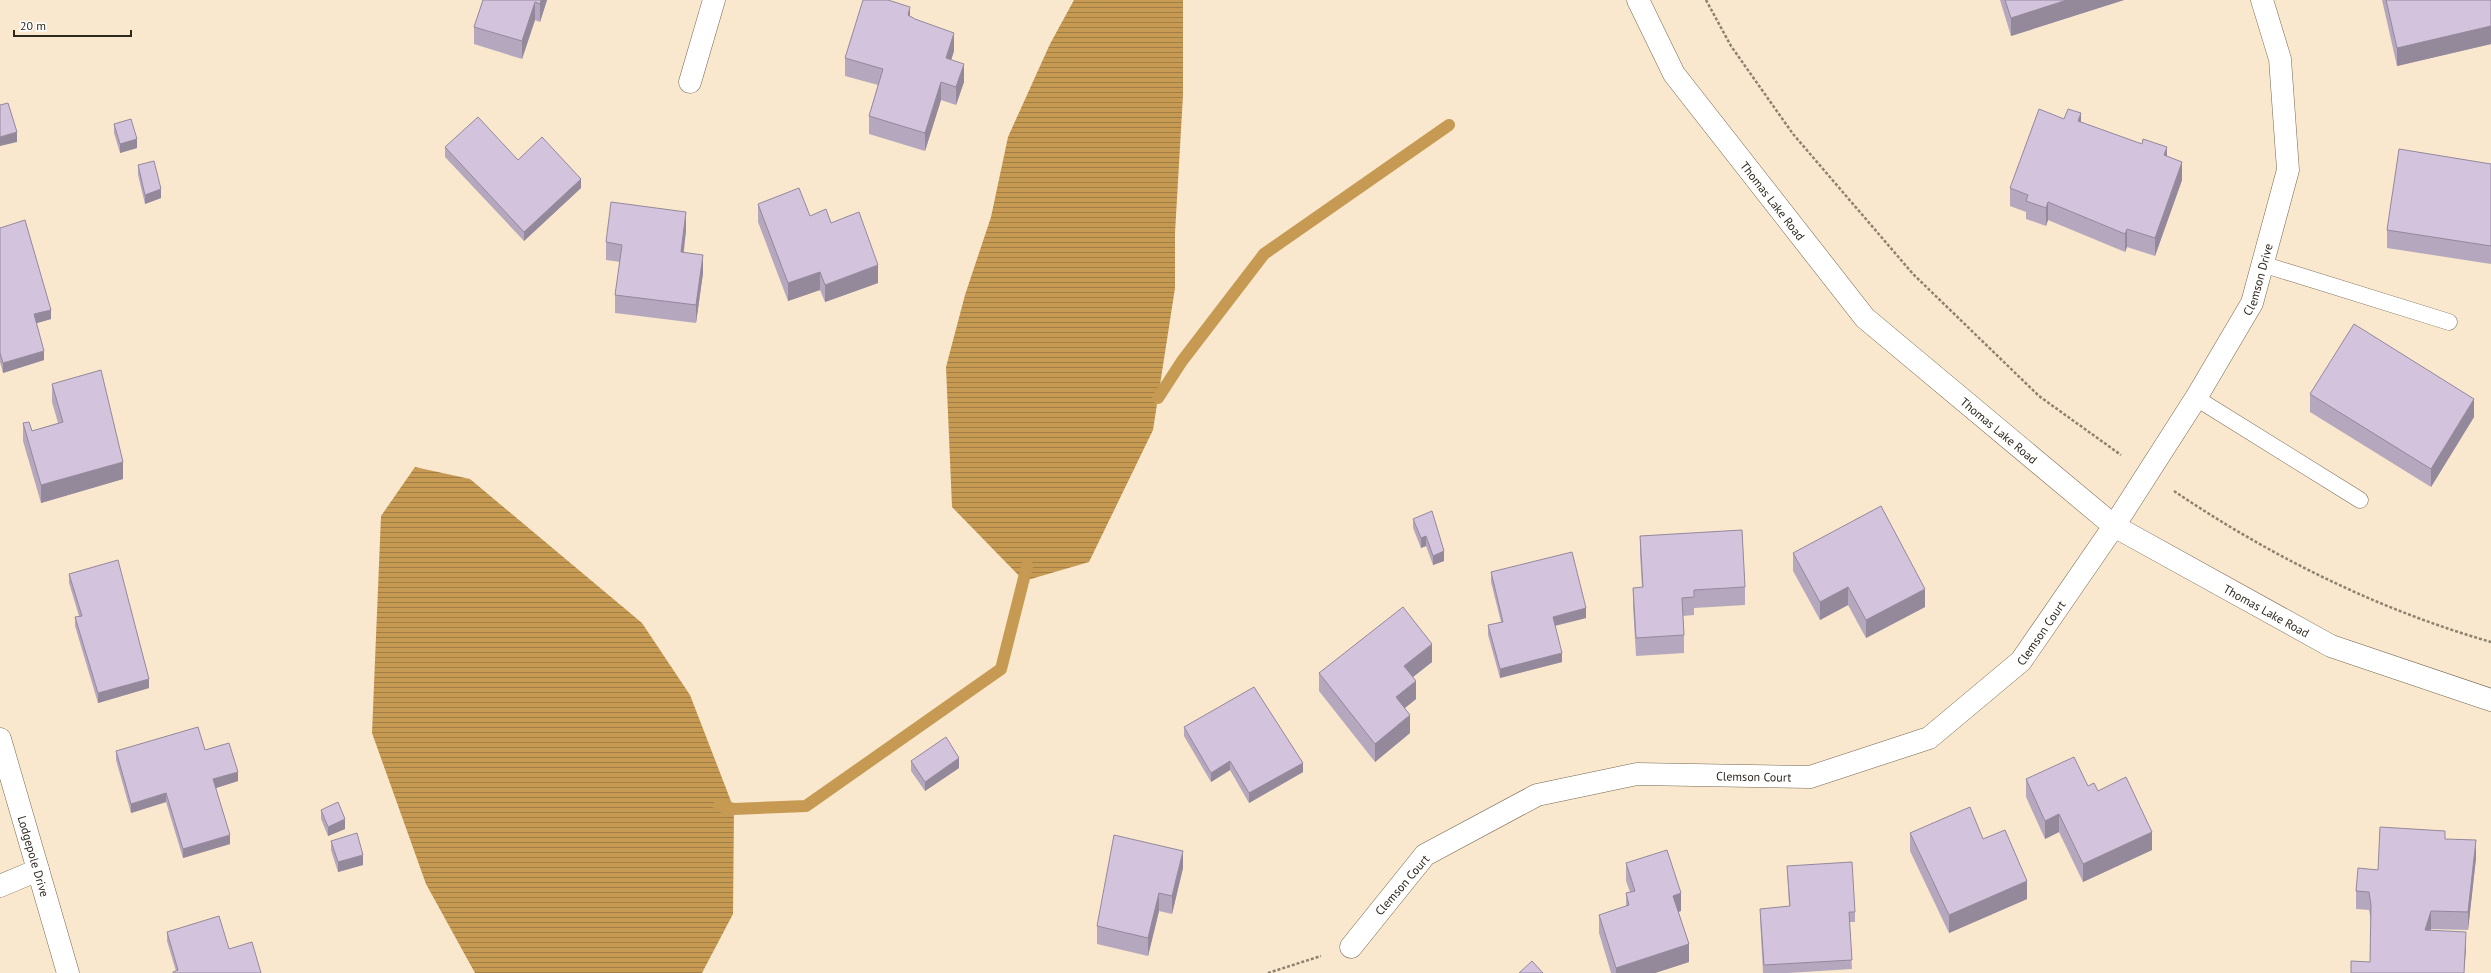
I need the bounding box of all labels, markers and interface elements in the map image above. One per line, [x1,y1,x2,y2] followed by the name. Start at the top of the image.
[14,12,131,38] scale bar
[20,18,46,33] text: 20 m
[1738,158,1809,243] street label: Thomas Lake Road
[2239,242,2275,318] street label: Clemson Drive
[1958,394,2041,467] street label: Thomas Lake Road
[2221,581,2312,640] street label: Thomas Lake Road
[2013,597,2068,668] street label: Clemson Court
[1716,768,1792,784] street label: Clemson Court
[15,814,53,898] street label: Lodgepole Drive
[1372,852,1432,918] street label: Clemson Court

